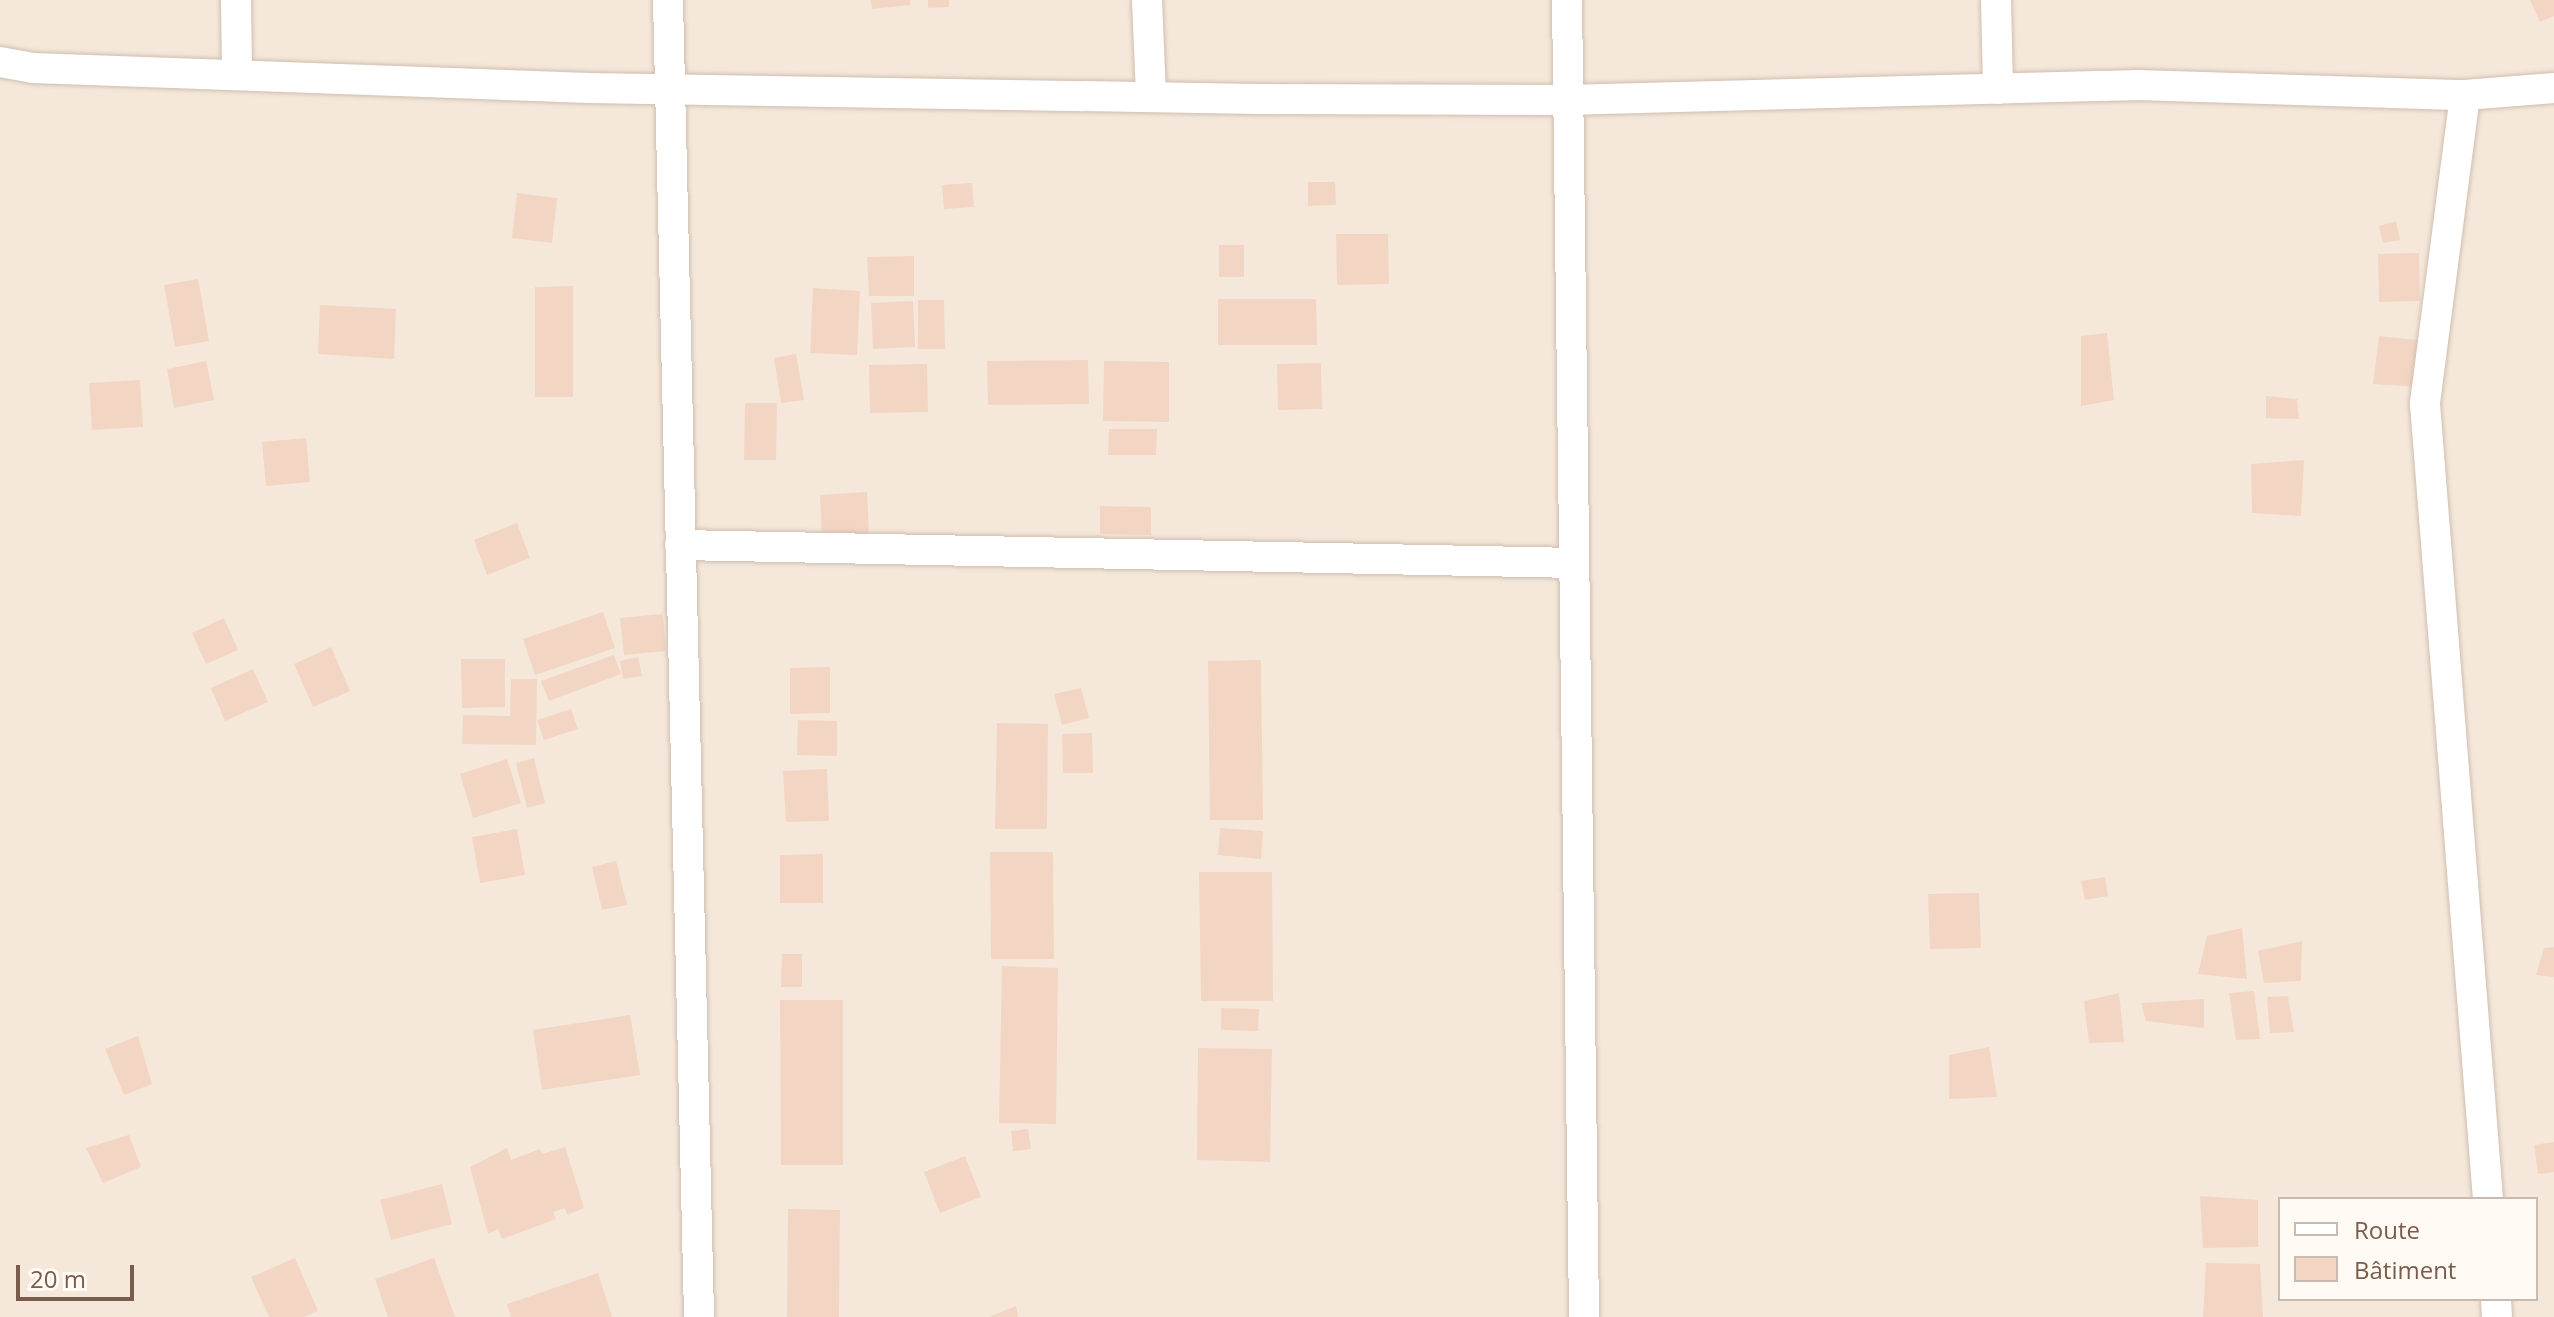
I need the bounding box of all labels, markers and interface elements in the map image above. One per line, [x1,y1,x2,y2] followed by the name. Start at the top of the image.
[2278,1197,2538,1301] legend
[2354,1213,2420,1246] text: Route
[20,1249,138,1299] scale bar
[2354,1253,2456,1286] text: Bâtiment
[30,1262,86,1295] text: 20 m

